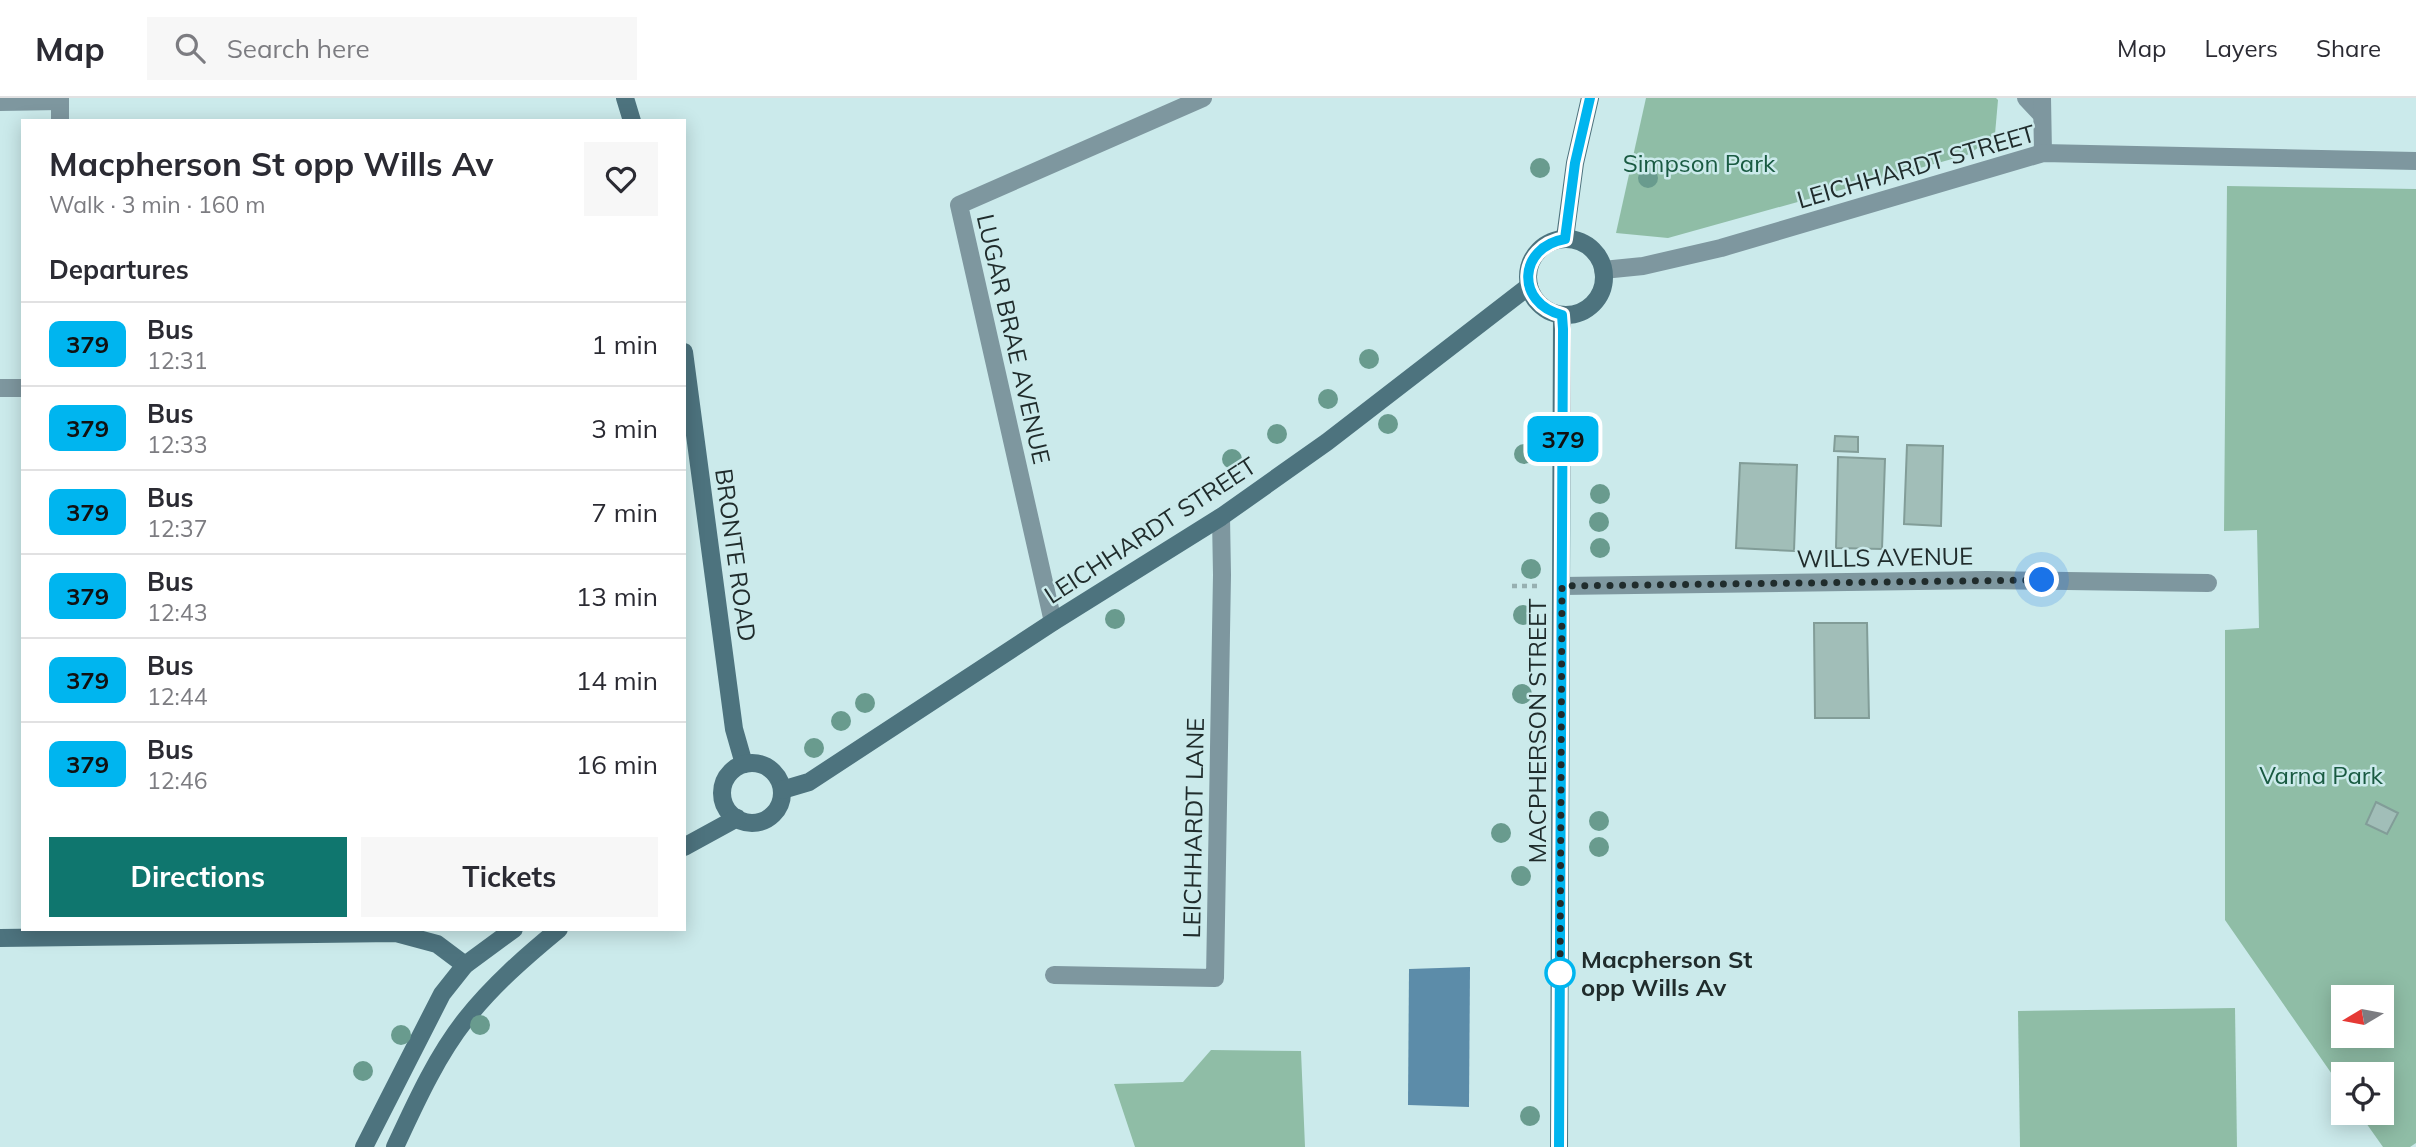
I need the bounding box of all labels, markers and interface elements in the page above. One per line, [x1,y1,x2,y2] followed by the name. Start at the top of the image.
[147,17,637,80] search box
[35,28,105,69] text: Map
[171,29,209,67] icon: search
[227,32,370,65] text: Search here
[2117,33,2166,63] text: Map
[2204,33,2278,63] text: Layers
[2316,33,2381,63] text: Share
[1793,117,2039,214] street label: LEICHHARDT STREET
[584,142,658,216] button: heart
[49,143,493,184] text: Macpherson St opp Wills Av
[1623,148,1776,178] park label: Simpson Park
[49,190,266,219] text: Walk · 3 min · 160 m
[971,211,1057,467] street label: LUGAR BRAE AVENUE
[49,253,189,286] text: Departures
[147,313,193,346] text: Bus
[591,328,658,361] text: 1 min
[66,329,109,359] text: 379
[147,346,207,375] text: 12:31
[147,397,193,430] text: Bus
[591,412,658,445] text: 3 min
[66,413,109,443] text: 379
[1523,416,1603,462] line badge: 379
[1541,424,1585,454] text: 379
[147,430,207,459] text: 12:33
[1038,450,1262,610] street label: LEICHHARDT STREET
[709,467,763,643] street label: BRONTE ROAD
[147,481,193,514] text: Bus
[591,496,658,529] text: 7 min
[66,497,109,527] text: 379
[147,514,207,543] text: 12:37
[1796,540,1974,574] street label: WILLS AVENUE
[2024,562,2059,597] your location
[147,565,193,598] text: Bus
[576,580,658,613] text: 13 min
[66,581,109,611] text: 379
[147,598,207,627] text: 12:43
[1522,598,1552,863] street label: MACPHERSON STREET
[147,649,193,682] text: Bus
[576,664,658,697] text: 14 min
[66,665,109,695] text: 379
[147,682,207,711] text: 12:44
[1176,717,1210,939] street label: LEICHHARDT LANE
[147,733,193,766] text: Bus
[576,748,658,781] text: 16 min
[66,749,109,779] text: 379
[2259,760,2384,790] park label: Varna Park
[147,766,207,795] text: 12:46
[49,837,347,917] button: Directions
[361,837,658,917] button: Tickets
[1581,944,1752,1002] place label: Macpherson St opp Wills Av
[1545,958,1575,988] marker: Macpherson St opp Wills Av
[2331,985,2394,1048] north arrow
[2331,985,2394,1125] map controls
[2331,1062,2394,1125] button: locate

